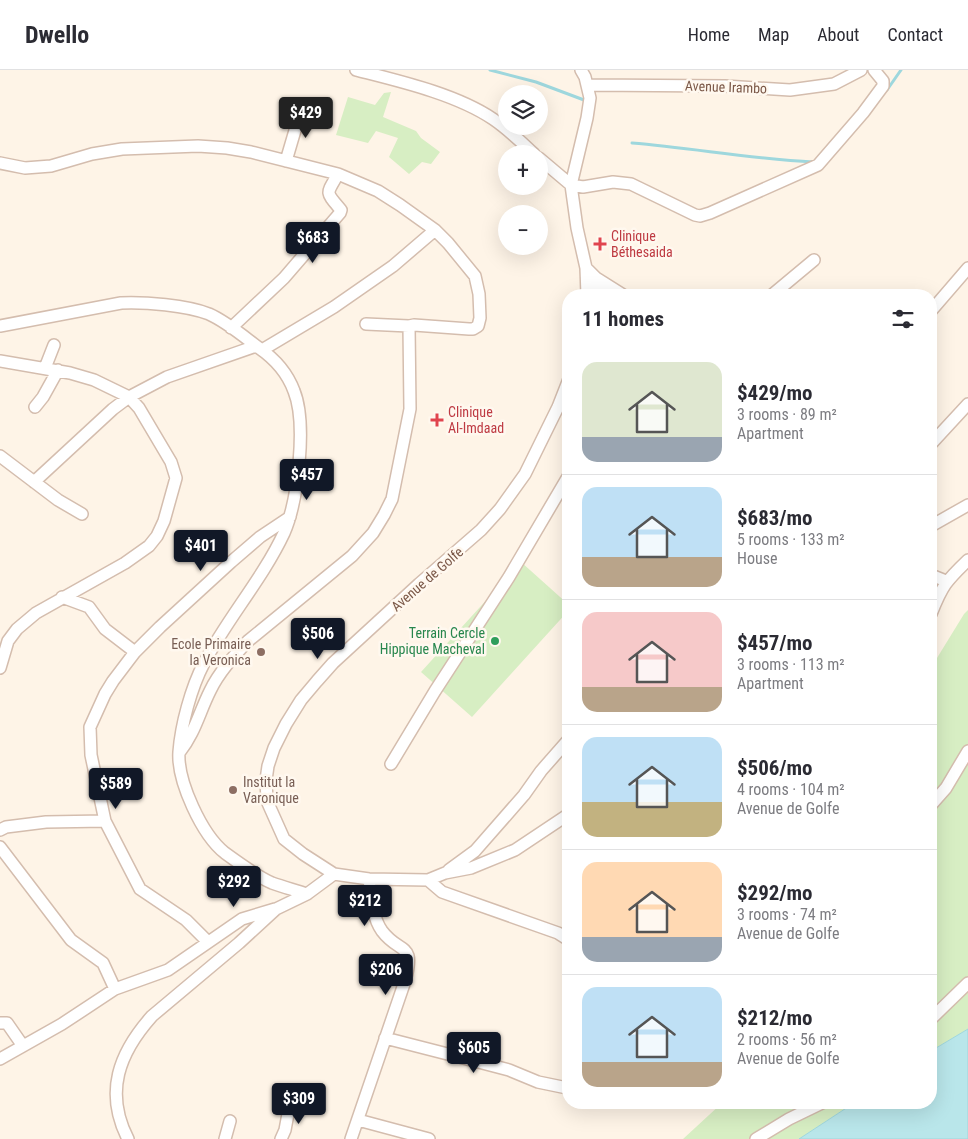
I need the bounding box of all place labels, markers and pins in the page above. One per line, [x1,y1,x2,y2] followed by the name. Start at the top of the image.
[276,97,336,139] pin: $429
[283,222,343,264] pin: $683
[611,228,673,260] place label: Clinique Béthesaida
[593,237,607,251] marker: Clinique Béthesaida
[448,404,504,436] place label: Clinique Al-Imdaad
[430,413,444,427] marker: Clinique Al-Imdaad
[277,458,337,501] pin: $457
[171,530,231,572] pin: $401
[288,618,348,660] pin: $506
[380,625,485,657] place label: Terrain Cercle Hippique Macheval
[489,635,501,647] marker: Terrain Cercle Hippique Macheval
[171,636,251,668] place label: Ecole Primaire la Veronica
[255,646,267,658] marker: Ecole Primaire la Veronica
[86,768,146,810] pin: $589
[243,774,299,806] place label: Institut la Varonique
[227,784,239,796] marker: Institut la Varonique
[204,866,264,908] pin: $292
[335,884,395,927] pin: $212
[356,954,416,996] pin: $206
[444,1032,504,1074] pin: $605
[269,1082,329,1125] pin: $309

